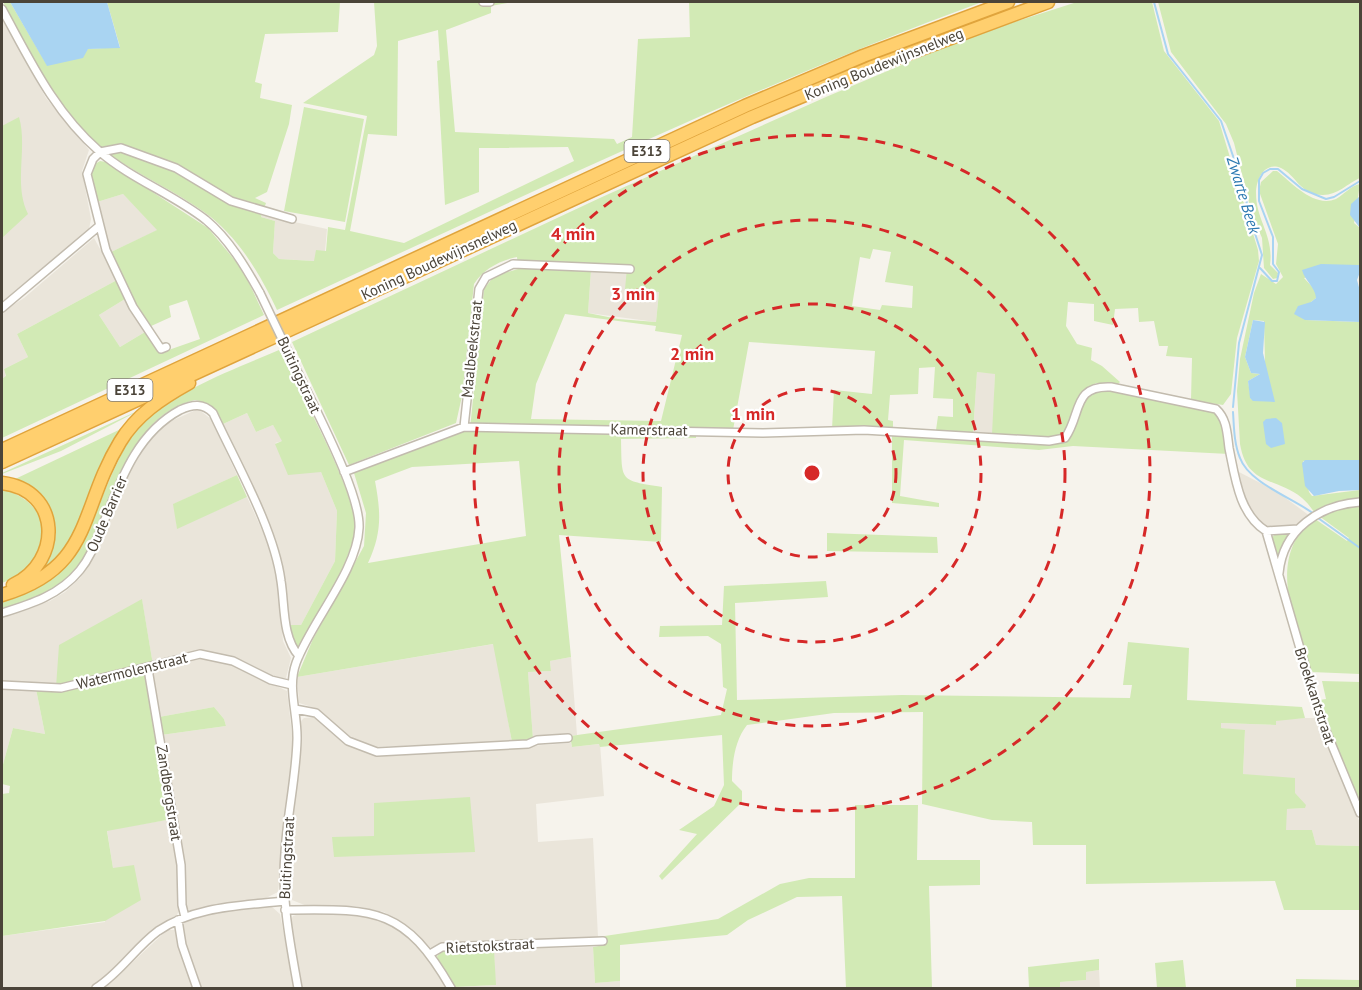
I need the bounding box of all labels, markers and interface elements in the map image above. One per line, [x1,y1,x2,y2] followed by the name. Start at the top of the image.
[802,23,966,104] street label: Koning Boudewijnsnelweg
[624,140,670,162] road number: E313
[1222,153,1265,237] water label: Zwarte Beek
[358,215,520,304] street label: Koning Boudewijnsnelweg
[551,222,595,245] text: 4 min
[611,282,655,305] text: 3 min
[457,299,486,399] street label: Maalbeekstraat
[273,333,326,416] street label: Buitingstraat
[670,342,714,365] text: 2 min
[108,379,152,401] road number: E313
[731,402,775,425] text: 1 min
[610,419,688,440] street label: Kamerstraat
[802,463,822,483] centre of rings
[82,473,131,555] street label: Oude Barrier
[1291,645,1340,747] street label: Broekkantstraat
[74,648,189,693] street label: Watermolenstraat
[153,744,186,842] street label: Zandbergstraat
[275,816,298,900] street label: Buitingstraat
[445,934,535,957] street label: Rietstokstraat

